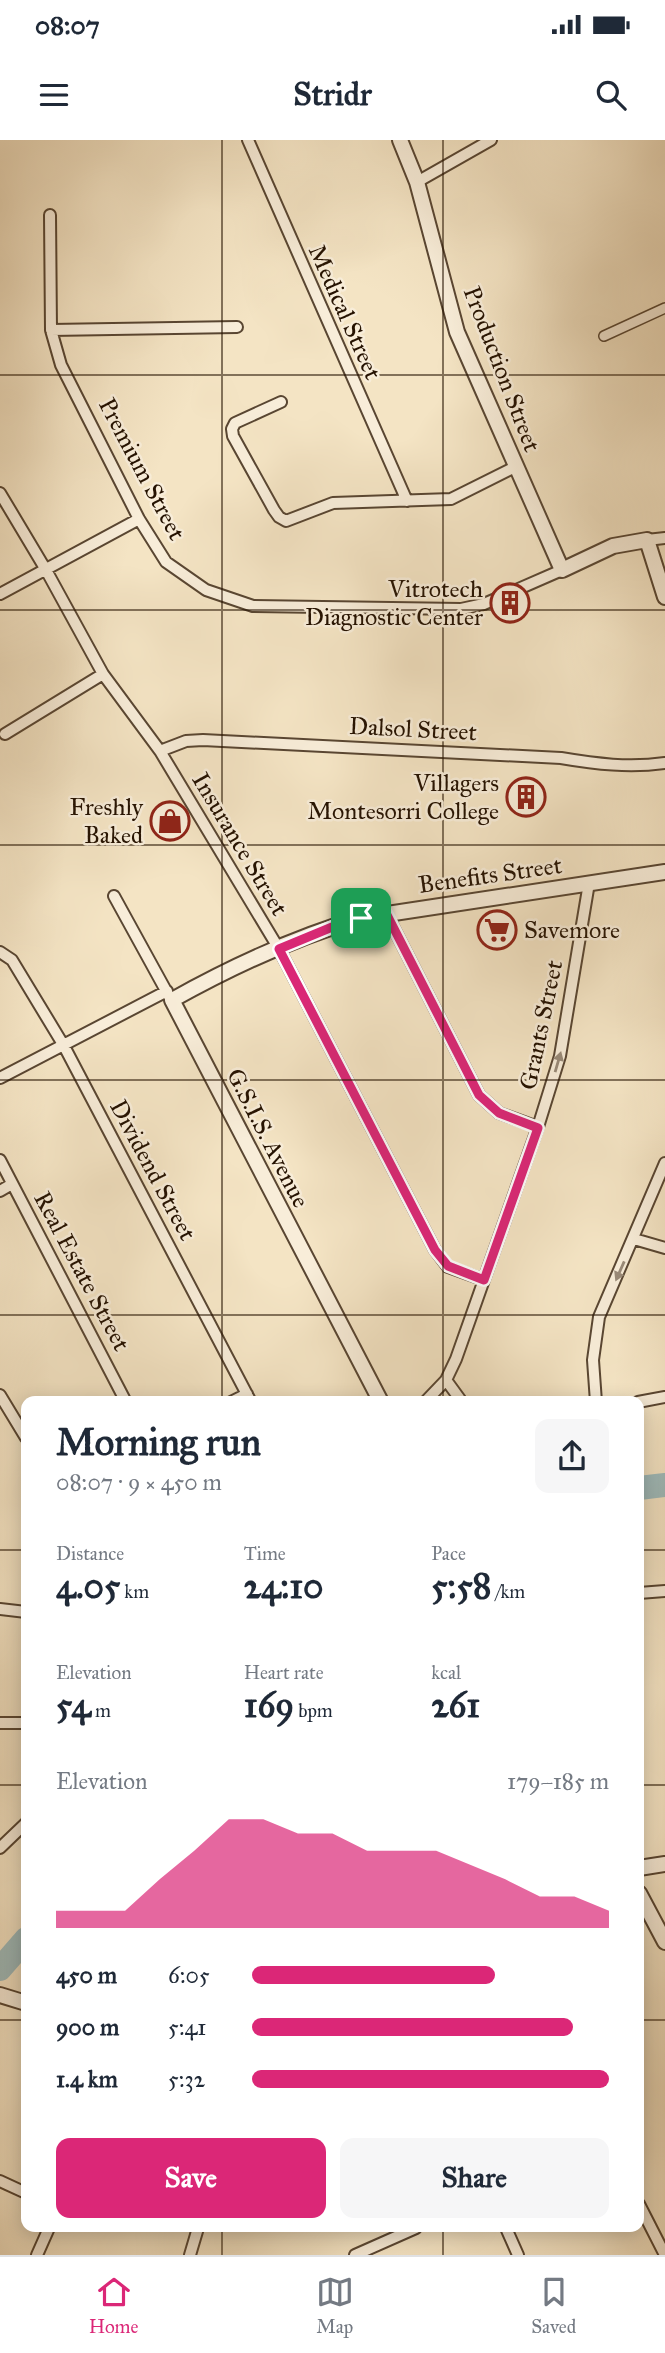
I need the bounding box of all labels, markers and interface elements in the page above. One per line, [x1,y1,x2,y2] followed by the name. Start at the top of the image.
[35,9,100,41] text: 08:07
[293,75,372,114] text: Stridr
[35,76,73,114] icon: menu
[592,76,630,114] icon: search
[302,240,388,385] street label: Medical Street
[457,282,547,456] street label: Production Street
[92,393,192,546] street label: Premium Street
[305,574,483,632] place label: Vitrotech Diagnostic Center
[489,582,531,624] building icon: Vitrotech Diagnostic Center
[348,711,478,747] street label: Dalsol Street
[185,767,295,922] street label: Insurance Street
[308,768,499,826] place label: Villagers Montesorri College
[505,776,547,818] building icon: Villagers Montesorri College
[70,792,144,850] place label: Freshly Baked
[149,800,191,842] shop icon: Freshly Baked
[416,850,564,900] street label: Benefits Street
[331,888,391,948] pin
[342,899,380,937] icon: arrive
[476,909,518,951] supermarket icon: Savemore
[524,915,620,945] place label: Savemore
[513,957,569,1092] street label: Grants Street
[554,1052,564,1073] one-way arrow
[220,1063,316,1213] street label: G.S.I.S. Avenue
[103,1094,203,1246] street label: Dividend Street
[27,1186,137,1356] street label: Real Estate Street
[614,1261,625,1282] one-way arrow
[56,1419,261,1465] text: Morning run
[535,1419,609,1493] button: share
[56,1468,222,1496] text: 08:07 · 9 × 450 m
[56,1542,124,1565] text: Distance
[244,1542,286,1565] text: Time
[431,1542,466,1565] text: Pace
[56,1565,120,1608] text: 4.05
[244,1565,323,1608] text: 24:10
[431,1565,491,1608] text: 5:58
[120,1580,149,1603] text: km
[491,1580,525,1603] text: /km
[56,1661,131,1684] text: Elevation
[244,1661,324,1684] text: Heart rate
[431,1661,461,1684] text: kcal
[56,1684,91,1727] text: 54
[244,1684,294,1727] text: 169
[431,1684,480,1727] text: 261
[91,1699,111,1722] text: m
[294,1699,333,1722] text: bpm
[56,1767,147,1795] text: Elevation
[507,1767,609,1795] text: 179–185 m
[56,1961,117,1989] text: 450 m
[168,1961,210,1989] text: 6:05
[56,2013,119,2041] text: 900 m
[168,2013,206,2041] text: 5:41
[56,2065,118,2093] text: 1.4 km
[168,2065,205,2093] text: 5:32
[56,2138,326,2218] button: Save
[340,2138,609,2218] button: Share
[89,2273,138,2338] tab: Home
[316,2273,354,2338] tab: Map
[531,2273,576,2338] tab: Saved

